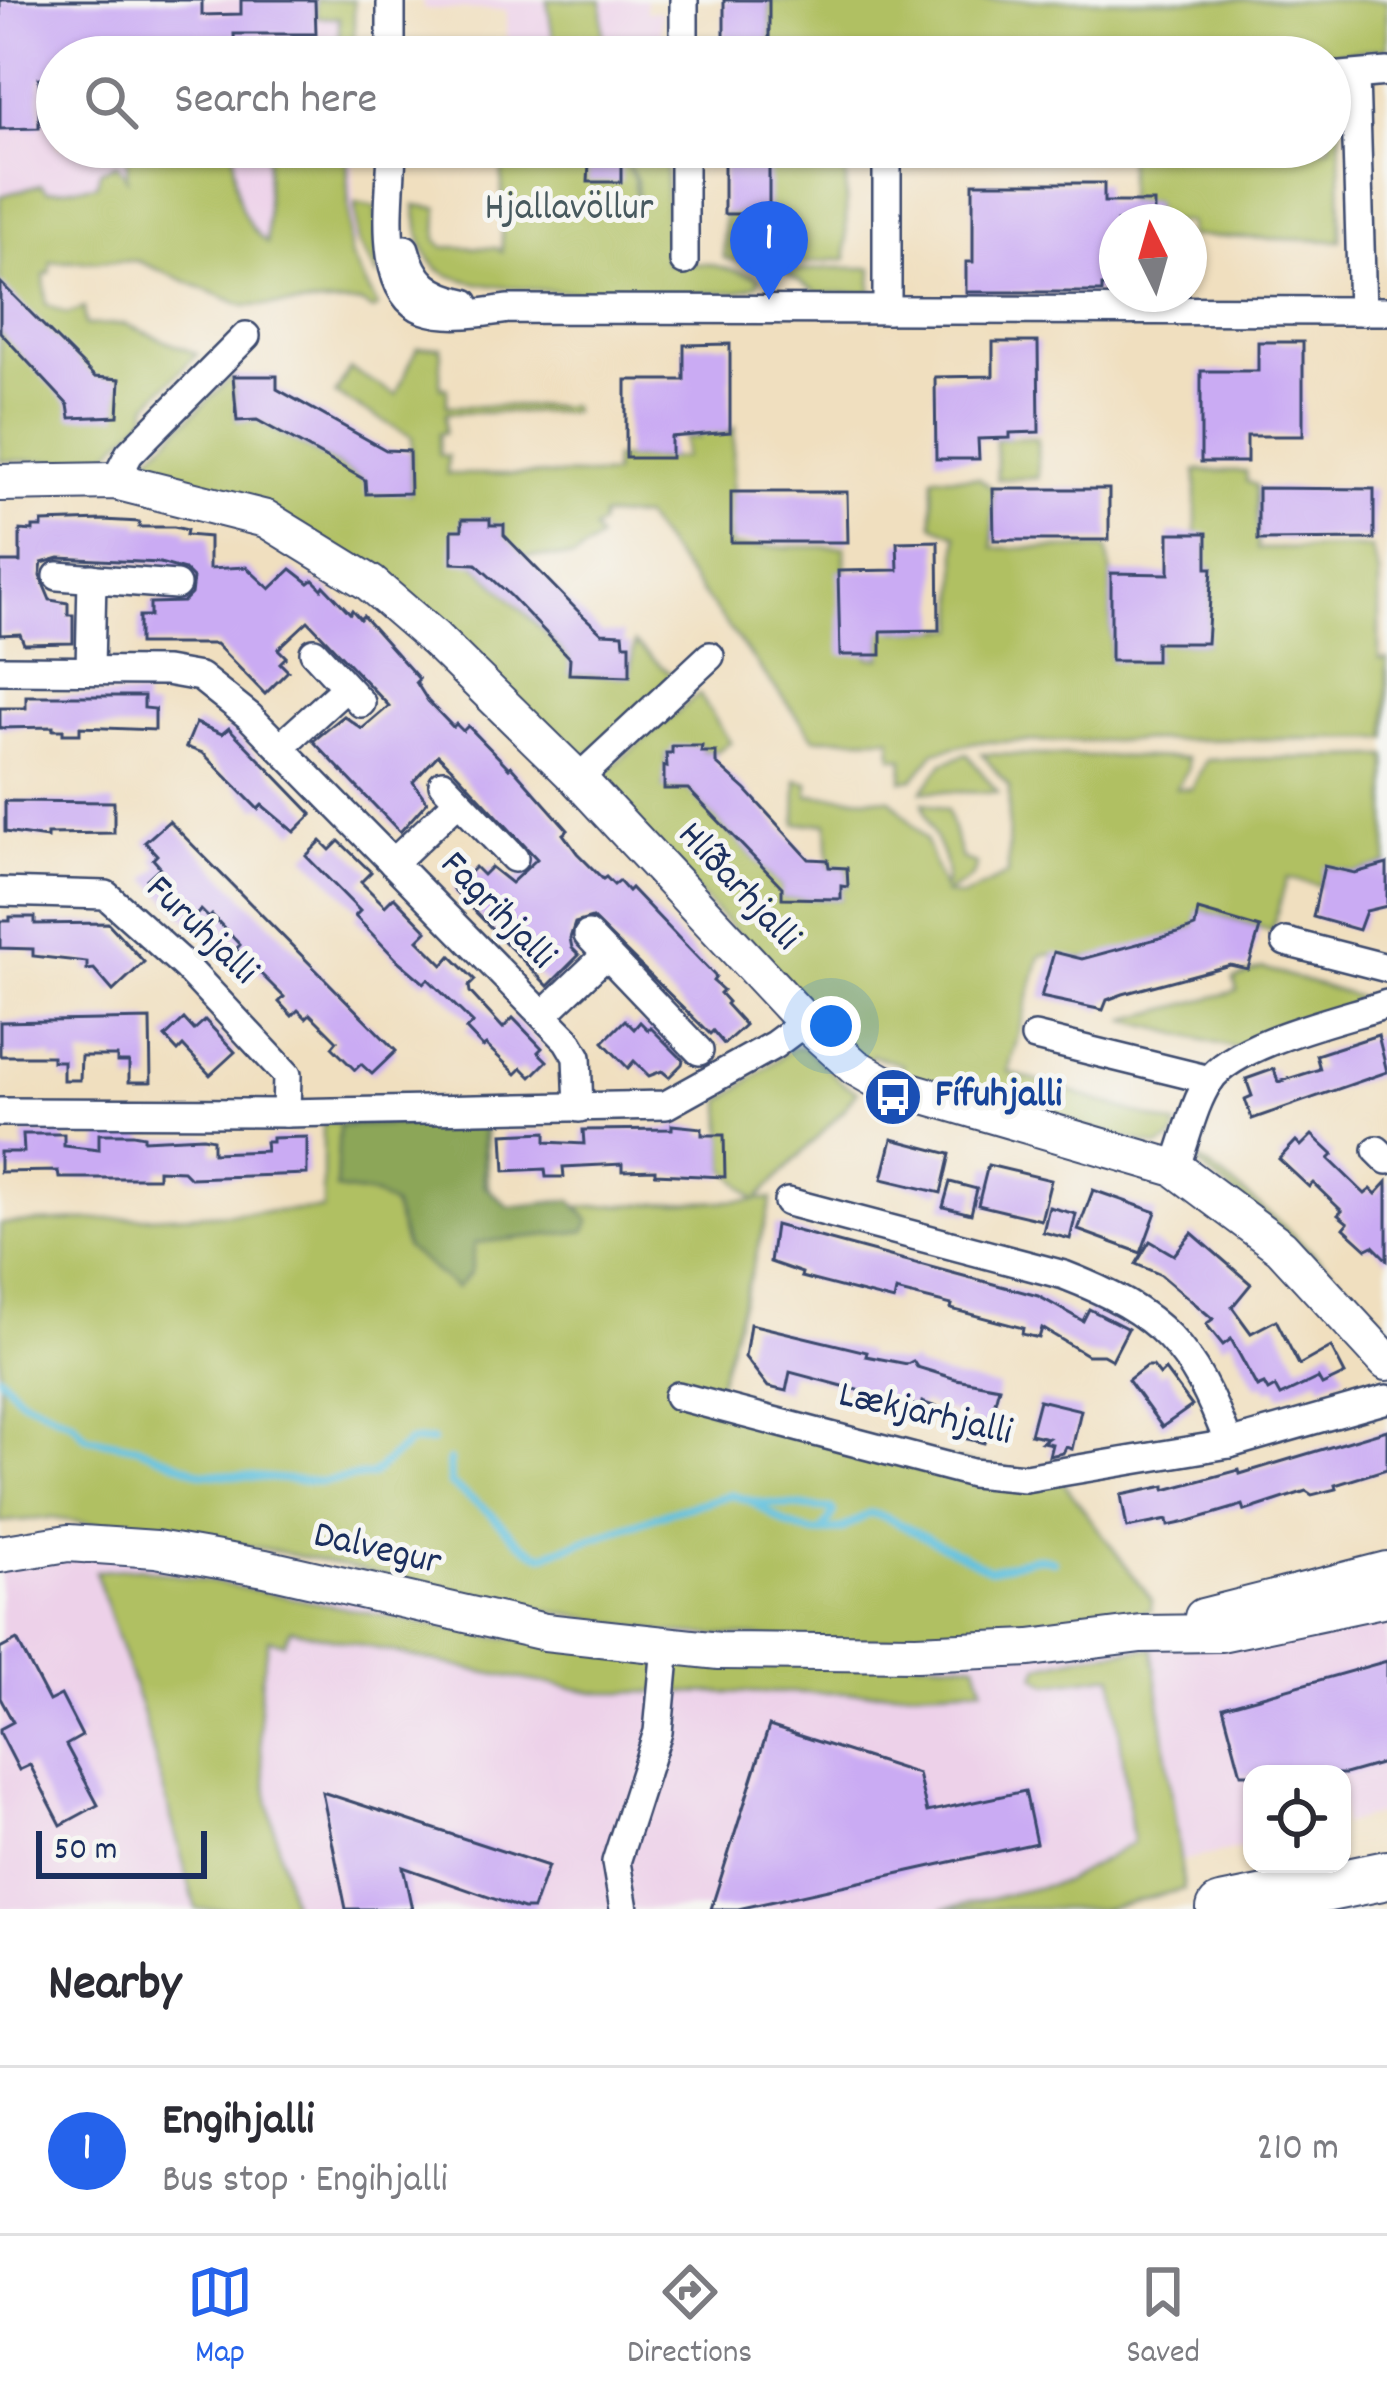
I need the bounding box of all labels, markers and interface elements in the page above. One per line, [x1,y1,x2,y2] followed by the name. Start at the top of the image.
[36,36,1351,168] search box
[78,69,144,135] icon: search
[174,70,377,134] text: Search here
[485,183,654,238] park label: Hjallavöllur
[730,201,808,300] pin: 1
[1099,204,1207,312] north arrow
[663,811,811,965] street label: Hlíðarhjalli
[425,840,567,984] street label: Fagrihjalli
[131,864,269,1000] street label: Furuhjalli
[801,996,861,1056] your location
[862,1066,924,1128] bus stop icon: Fífuhjalli
[935,1070,1062,1125] place label: Fífuhjalli
[833,1369,1017,1463] street label: Lækjarhjalli
[308,1510,447,1592] street label: Dalvegur
[1243,1765,1351,1873] map controls
[1243,1765,1351,1873] button: locate
[36,1825,207,1878] scale bar
[54,1828,118,1875] text: 50 m
[48,1951,181,2023] text: Nearby
[162,2091,314,2155] text: Engihjalli
[83,2123,91,2178] text: 1
[1256,2123,1339,2178] text: 210 m
[162,2155,448,2210] text: Bus stop · Engihjalli
[187,2259,253,2378] tab: Map
[627,2259,752,2378] tab: Directions
[1126,2259,1200,2378] tab: Saved

